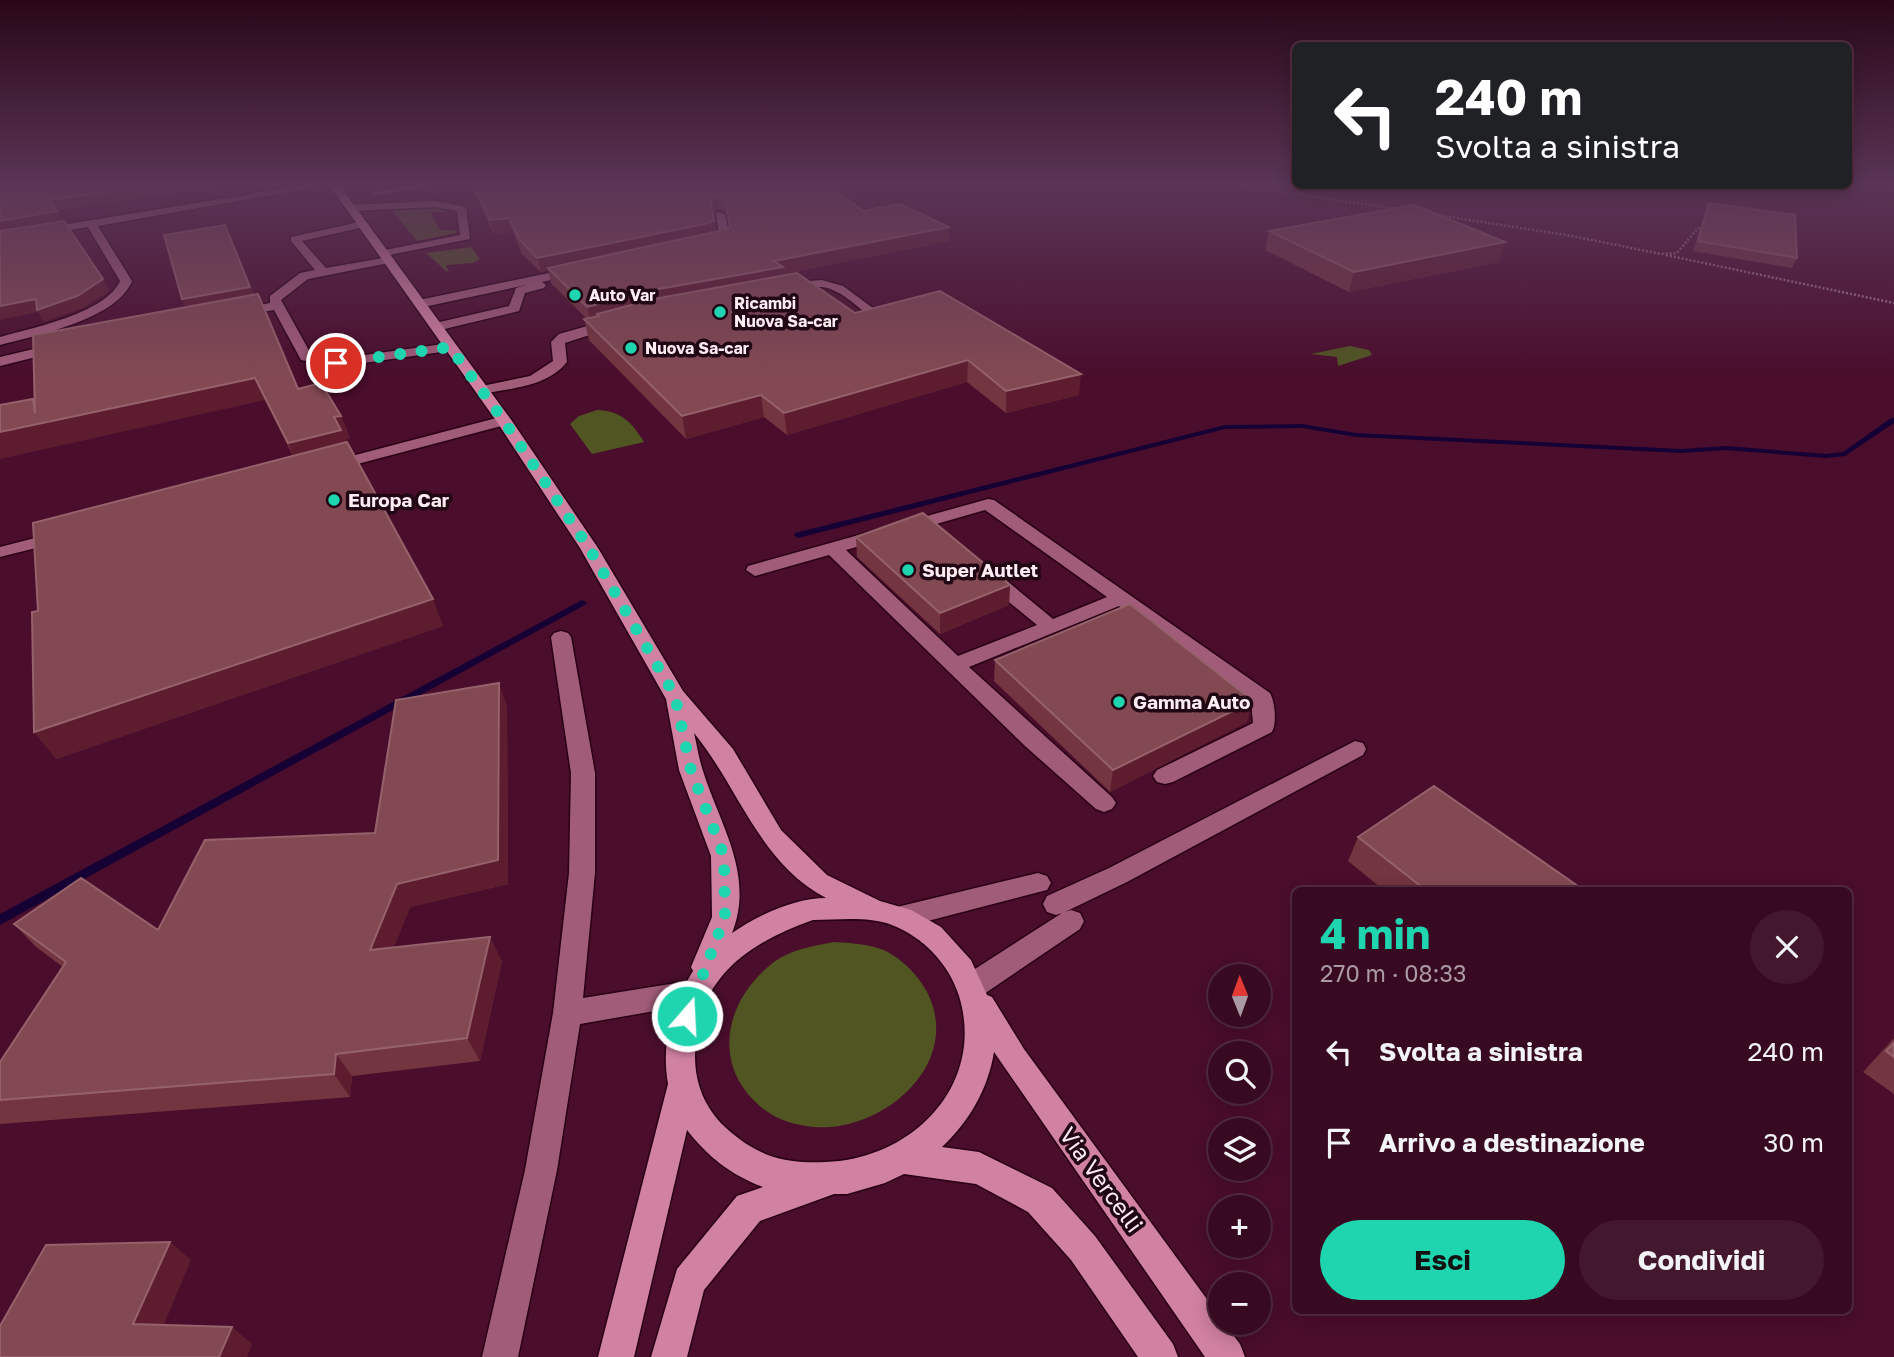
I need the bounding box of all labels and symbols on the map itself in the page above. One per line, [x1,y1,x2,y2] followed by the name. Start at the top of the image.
[589,285,655,305] place label: Auto Var
[567,287,583,303] marker: Auto Var
[734,293,838,331] place label: Ricambi Nuova Sa-car
[712,304,728,320] marker: Ricambi Nuova Sa-car
[306,333,366,393] pin
[645,338,749,358] place label: Nuova Sa-car
[623,340,639,356] marker: Nuova Sa-car
[348,488,450,511] place label: Europa Car
[326,492,342,508] marker: Europa Car
[922,558,1039,581] place label: Super Autlet
[900,562,916,578] marker: Super Autlet
[1133,690,1251,713] place label: Gamma Auto
[1111,694,1127,710] marker: Gamma Auto
[1208,964,1270,1027] north arrow
[650,979,724,1053] position arrow
[1054,1121,1149,1237] street label: Via Vercelli

